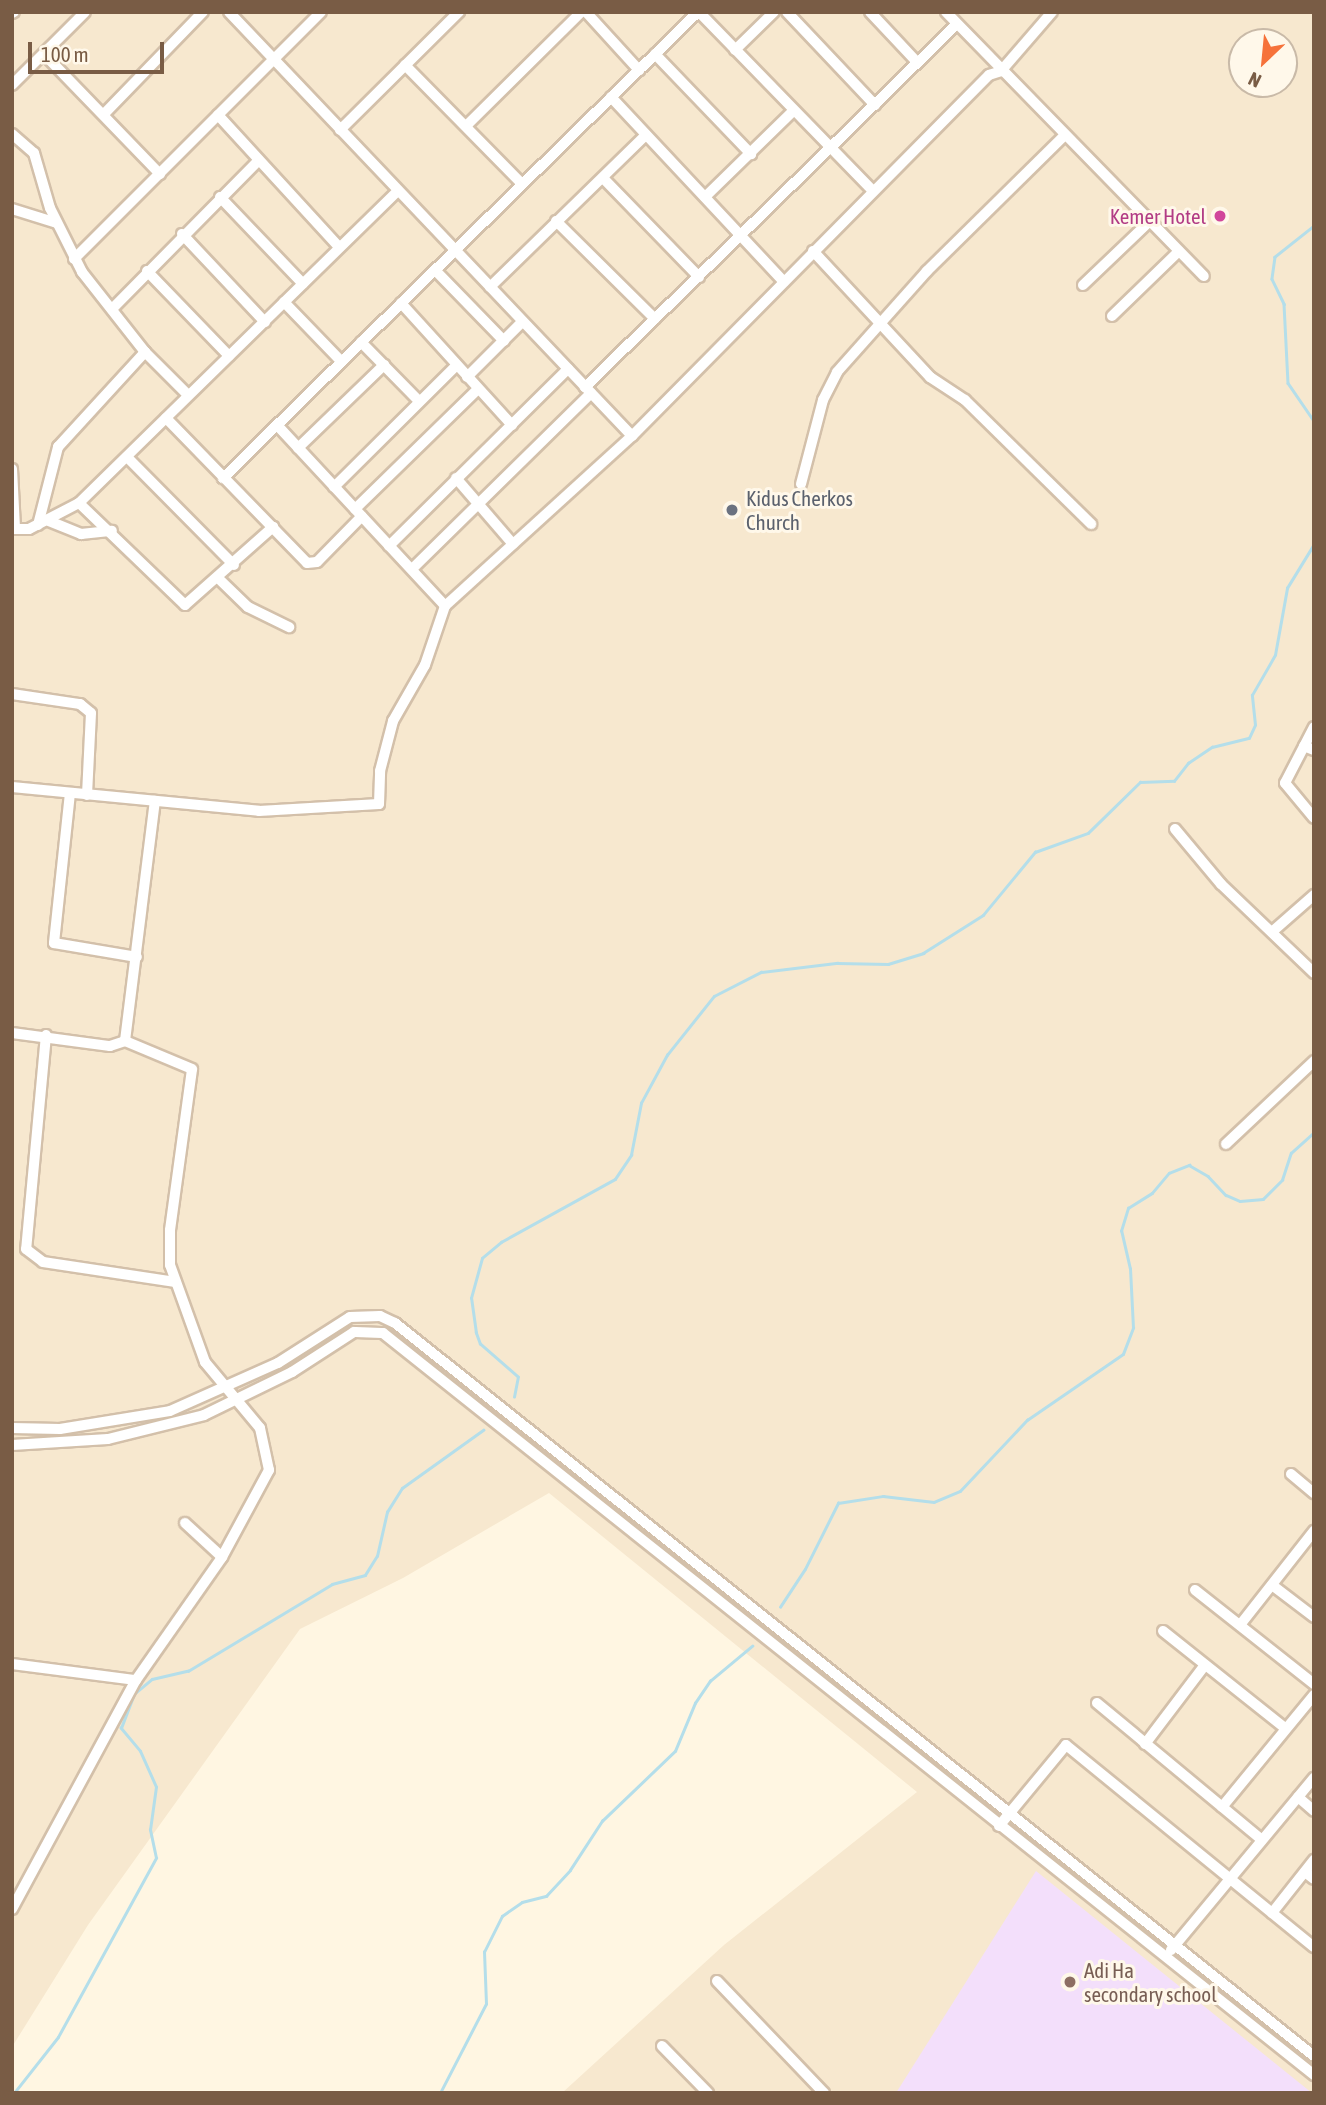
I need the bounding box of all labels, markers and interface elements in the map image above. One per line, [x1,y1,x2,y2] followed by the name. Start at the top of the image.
[32,28,168,72] scale bar
[1228,28,1298,98] north arrow
[41,42,89,66] text: 100 m
[1245,68,1265,92] text: N
[1110,203,1206,229] place label: Kemer Hotel
[1212,208,1228,224] marker: Kemer Hotel
[746,485,853,535] place label: Kidus Cherkos Church
[724,502,740,518] marker: Kidus Cherkos Church
[1084,1957,1217,2007] place label: Adi Ha secondary school
[1062,1974,1078,1990] marker: Adi Ha secondary school

